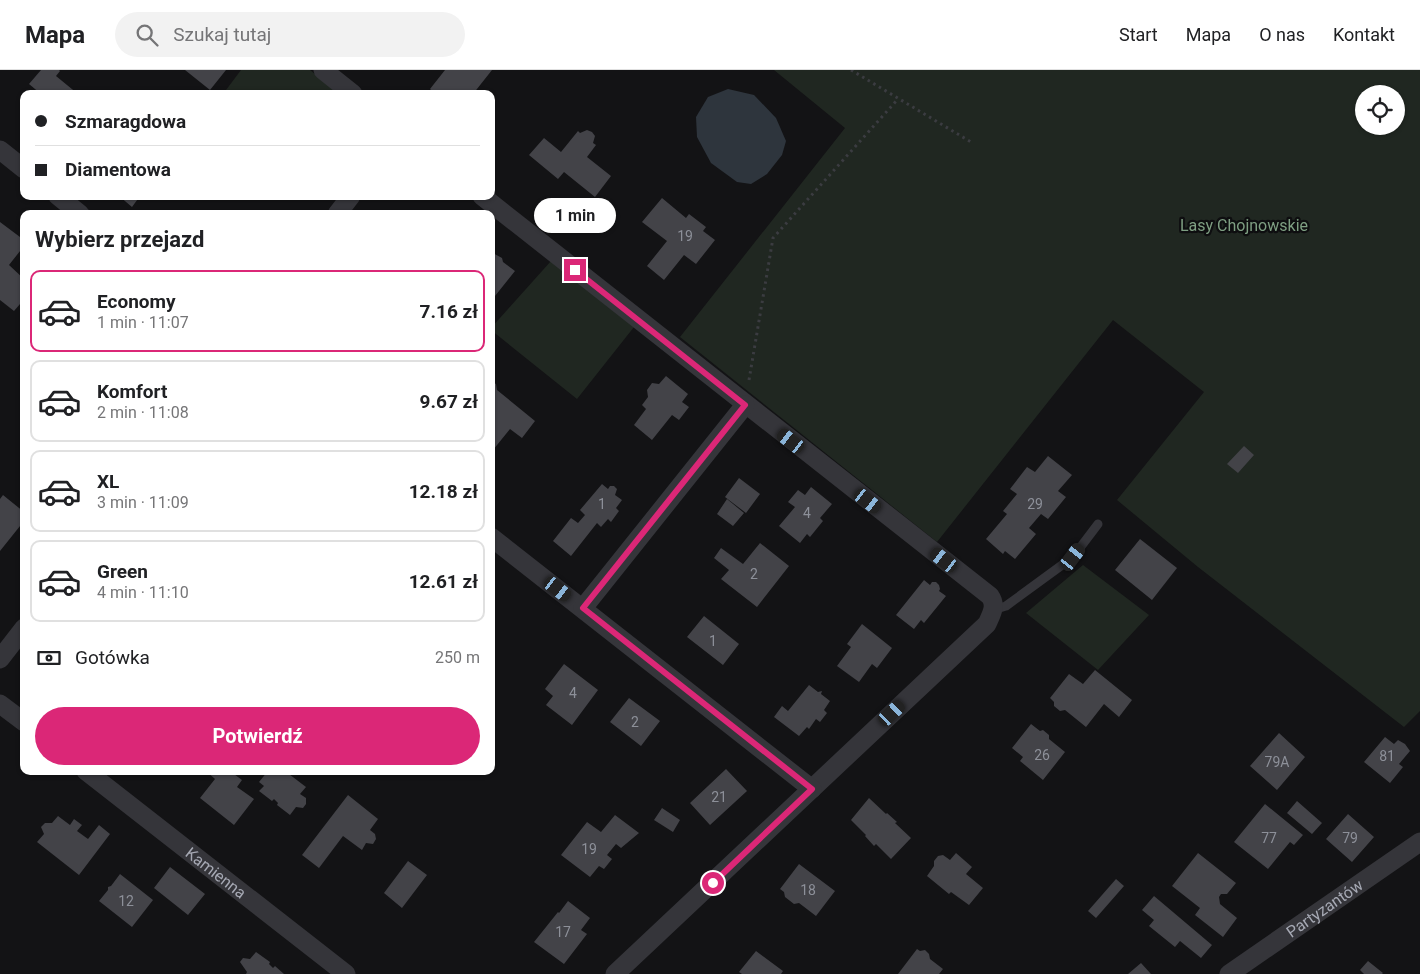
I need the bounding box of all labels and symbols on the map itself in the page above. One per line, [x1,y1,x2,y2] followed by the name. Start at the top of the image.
[534,198,616,232] callout: 1 min
[1180,216,1308,235] park label: Lasy Chojnowskie
[677,228,693,244] house number: 19
[564,259,586,281] route end
[774,426,807,456] car
[851,486,884,516] car
[598,496,606,512] house number: 1
[1027,496,1043,512] house number: 29
[803,505,811,521] house number: 4
[1057,541,1088,573] car
[927,545,960,575] car
[750,566,758,582] house number: 2
[541,574,574,604] car
[709,633,717,649] house number: 1
[569,685,577,701] house number: 4
[875,697,908,729] car
[631,714,639,730] house number: 2
[1034,747,1050,763] house number: 26
[1379,748,1395,764] house number: 81
[1265,754,1289,770] house number: 79A
[711,789,727,805] house number: 21
[1261,830,1277,846] house number: 77
[1342,830,1358,846] house number: 79
[581,841,597,857] house number: 19
[182,843,250,902] street label: Kamienna
[702,872,724,894] route start
[1282,875,1366,941] street label: Partyzantów
[800,882,816,898] house number: 18
[118,893,134,909] house number: 12
[555,924,571,940] house number: 17

